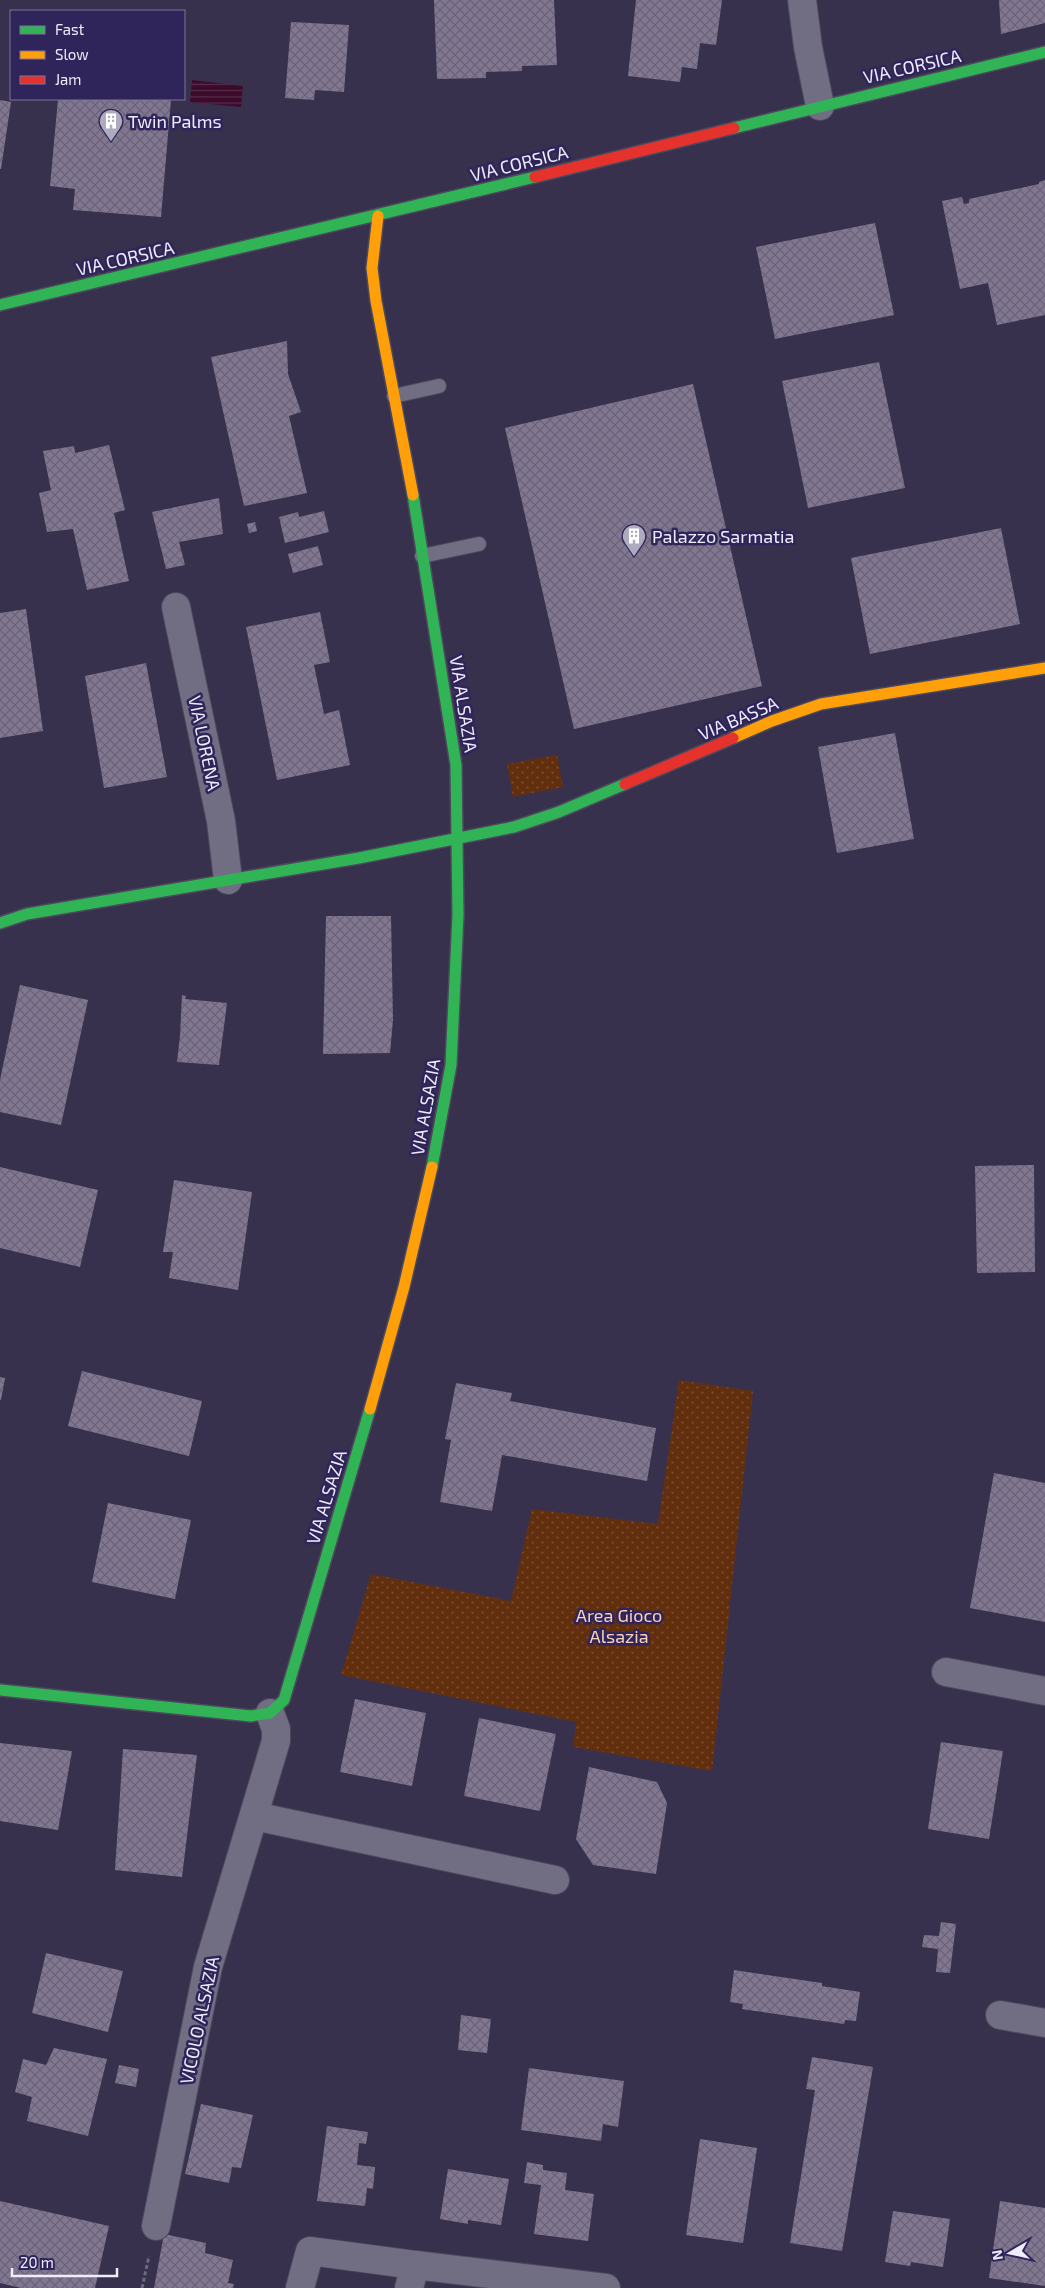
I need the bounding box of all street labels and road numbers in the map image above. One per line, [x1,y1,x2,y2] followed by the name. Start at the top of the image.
[861,44,964,88] street label: VIA CORSICA
[468,140,571,186] street label: VIA CORSICA
[74,236,177,280] street label: VIA CORSICA
[445,654,483,755] street label: VIA ALSAZIA
[695,691,782,745] street label: VIA BASSA
[184,693,226,793] street label: VIA LORENA
[406,1056,444,1157] street label: VIA ALSAZIA
[301,1446,351,1547] street label: VIA ALSAZIA
[175,1953,223,2086] street label: VICOLO ALSAZIA

